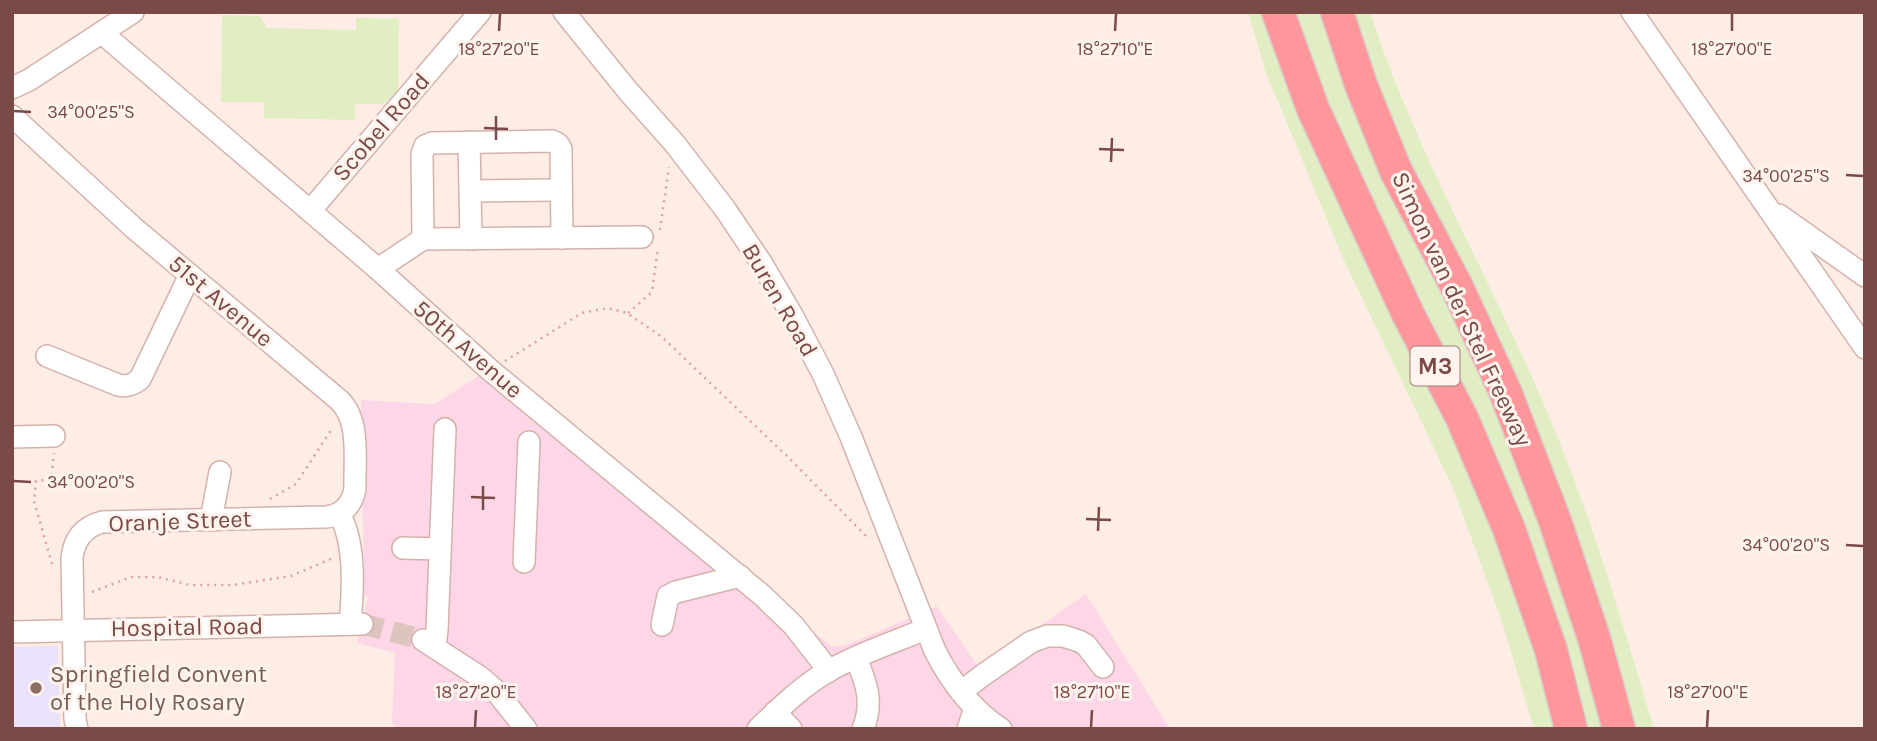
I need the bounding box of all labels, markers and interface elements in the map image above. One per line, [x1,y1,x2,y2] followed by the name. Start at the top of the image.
[458,38,540,60] text: 18°27'20"E
[1077,38,1153,60] text: 18°27'10"E
[1691,38,1773,60] text: 18°27'00"E
[326,67,436,187] street label: Scobel Road
[47,101,135,123] text: 34°00'25"S
[1742,165,1830,187] text: 34°00'25"S
[1386,167,1538,451] street label: Simon van der Stel Freeway
[736,238,824,362] street label: Buren Road
[163,249,279,353] street label: 51st Avenue
[407,294,529,404] street label: 50th Avenue
[1410,346,1460,386] road number: M3
[47,471,135,493] text: 34°00'20"S
[108,505,252,537] street label: Oranje Street
[1742,534,1830,556] text: 34°00'20"S
[110,612,264,642] street label: Hospital Road
[50,660,267,716] place label: Springfield Convent of the Holy Rosary
[28,680,44,696] marker: Springfield Convent of the Holy Rosary
[435,681,517,703] text: 18°27'20"E
[1054,681,1130,703] text: 18°27'10"E
[1667,681,1749,703] text: 18°27'00"E

